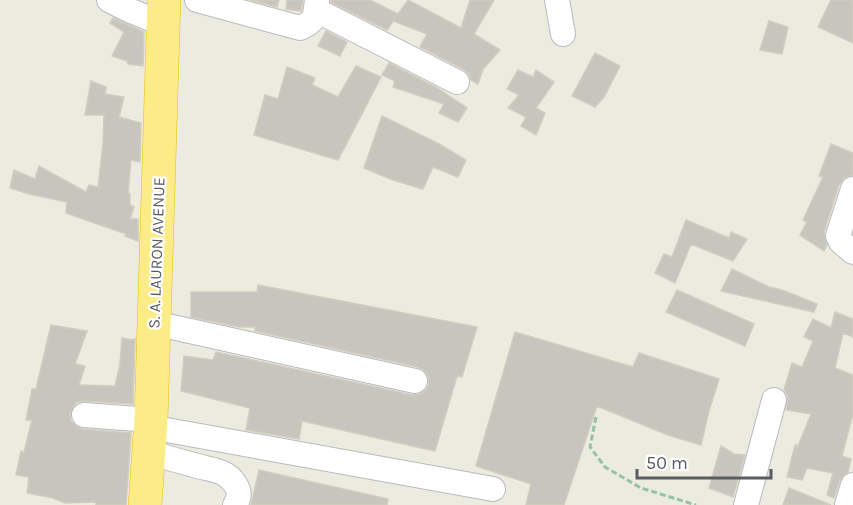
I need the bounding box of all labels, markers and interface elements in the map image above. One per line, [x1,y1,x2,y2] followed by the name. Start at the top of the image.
[144,177,169,329] street label: S. A. LAURON AVENUE
[637,442,770,480] scale bar
[646,452,688,474] text: 50 m

